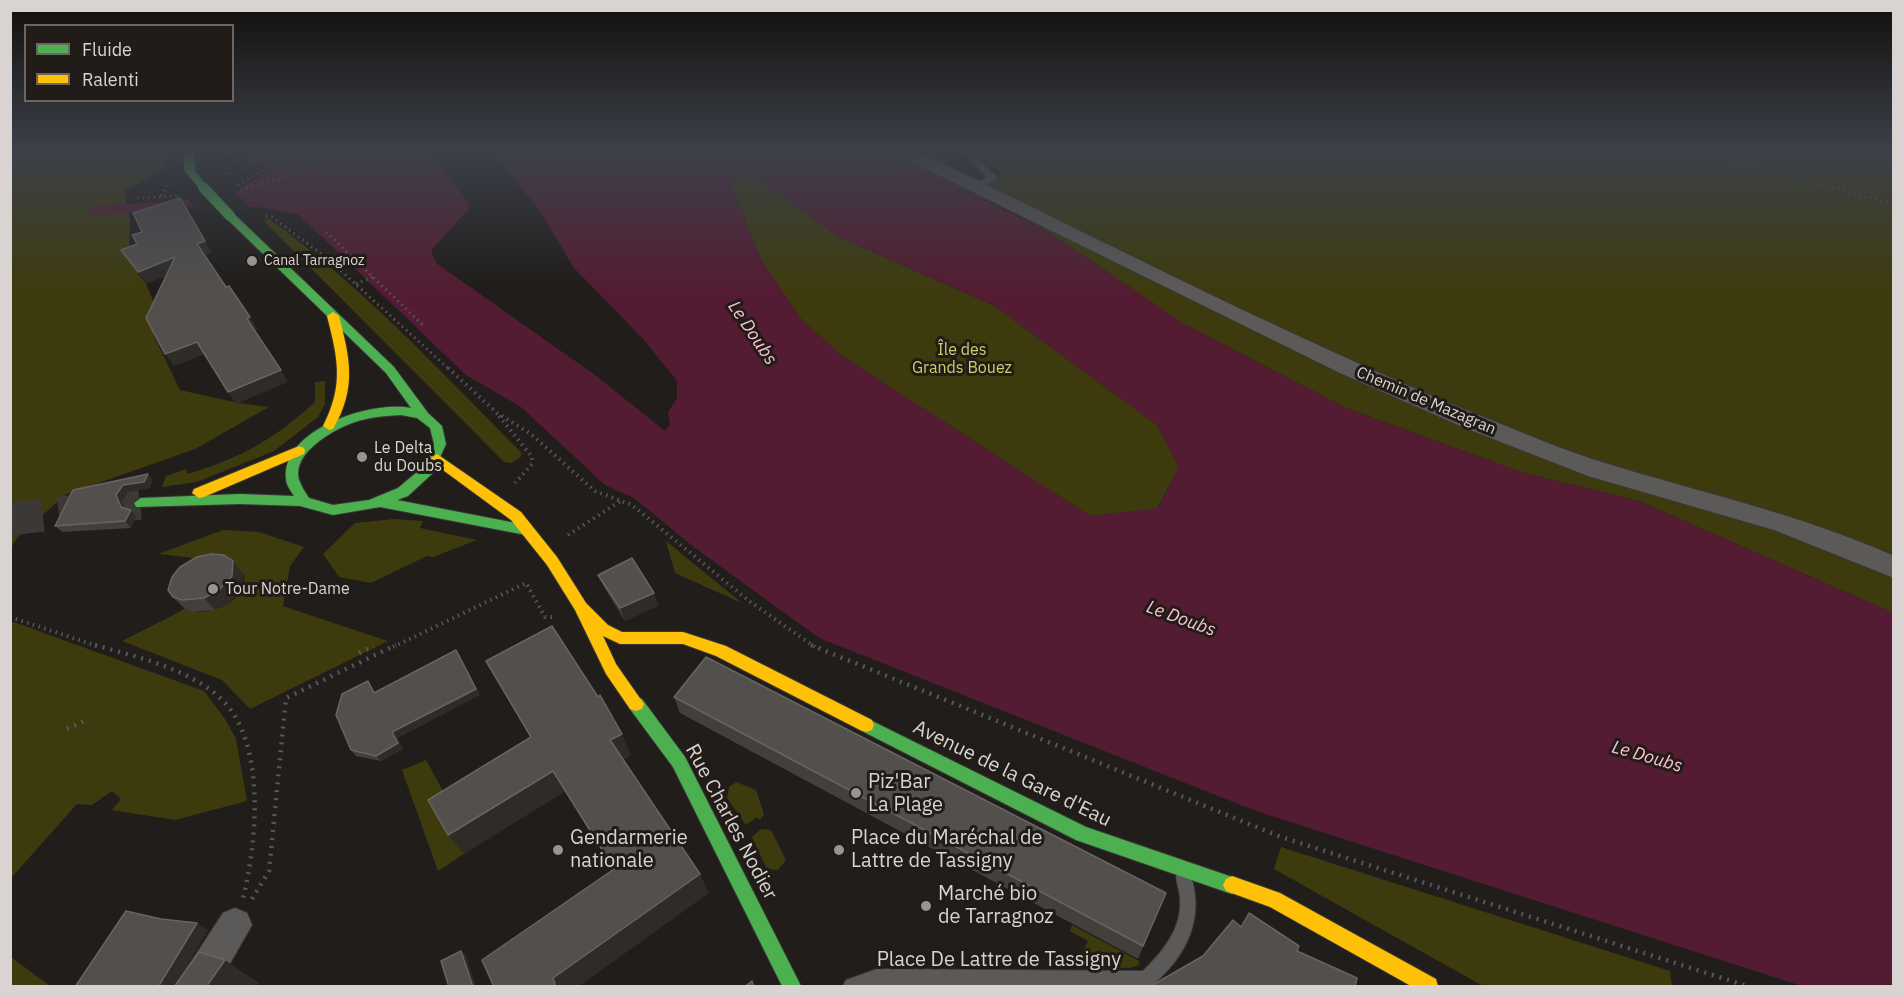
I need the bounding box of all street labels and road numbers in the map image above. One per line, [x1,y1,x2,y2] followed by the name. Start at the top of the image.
[1353,363,1499,439] street label: Chemin de Mazagran
[909,716,1115,832] street label: Avenue de la Gare d'Eau
[680,740,782,904] street label: Rue Charles Nodier
[877,948,1121,972] street label: Place De Lattre de Tassigny

